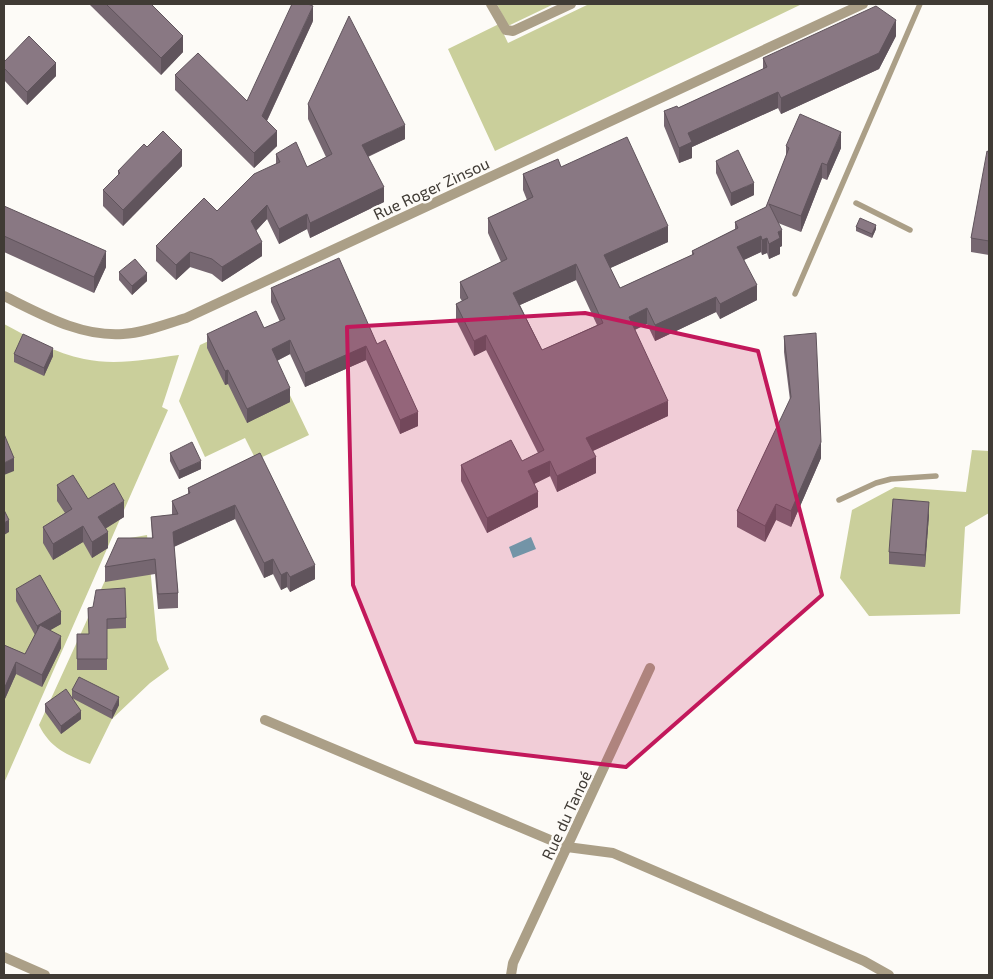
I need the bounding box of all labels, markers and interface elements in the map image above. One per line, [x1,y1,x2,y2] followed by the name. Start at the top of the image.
[370,153,492,223] street label: Rue Roger Zinsou
[537,767,595,863] street label: Rue du Tanoé

